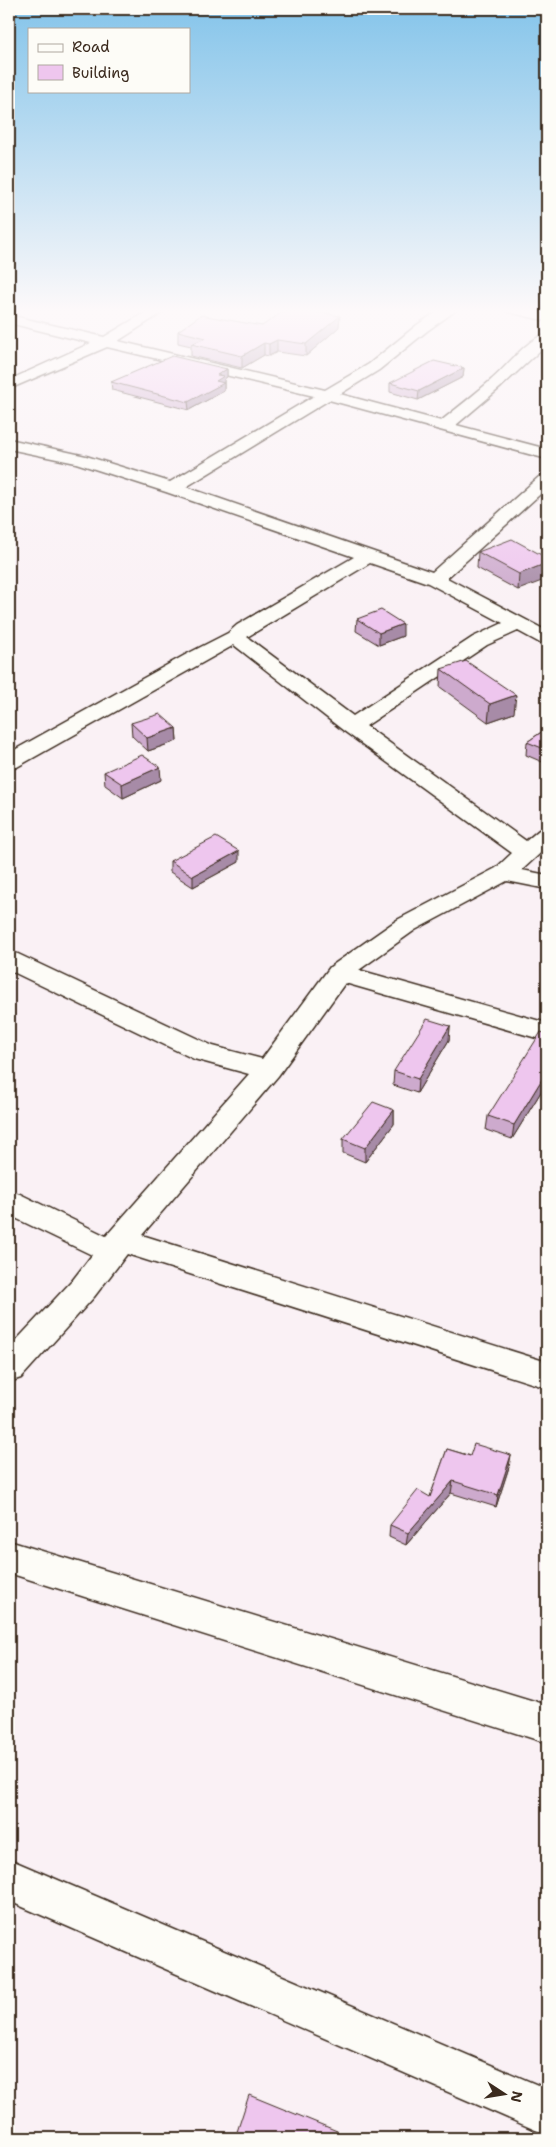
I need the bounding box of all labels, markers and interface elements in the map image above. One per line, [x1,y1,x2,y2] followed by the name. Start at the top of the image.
[28,28,190,92] legend
[72,37,110,57] text: Road
[72,63,129,83] text: Building
[478,2070,528,2120] north arrow
[507,2089,527,2104] text: N

